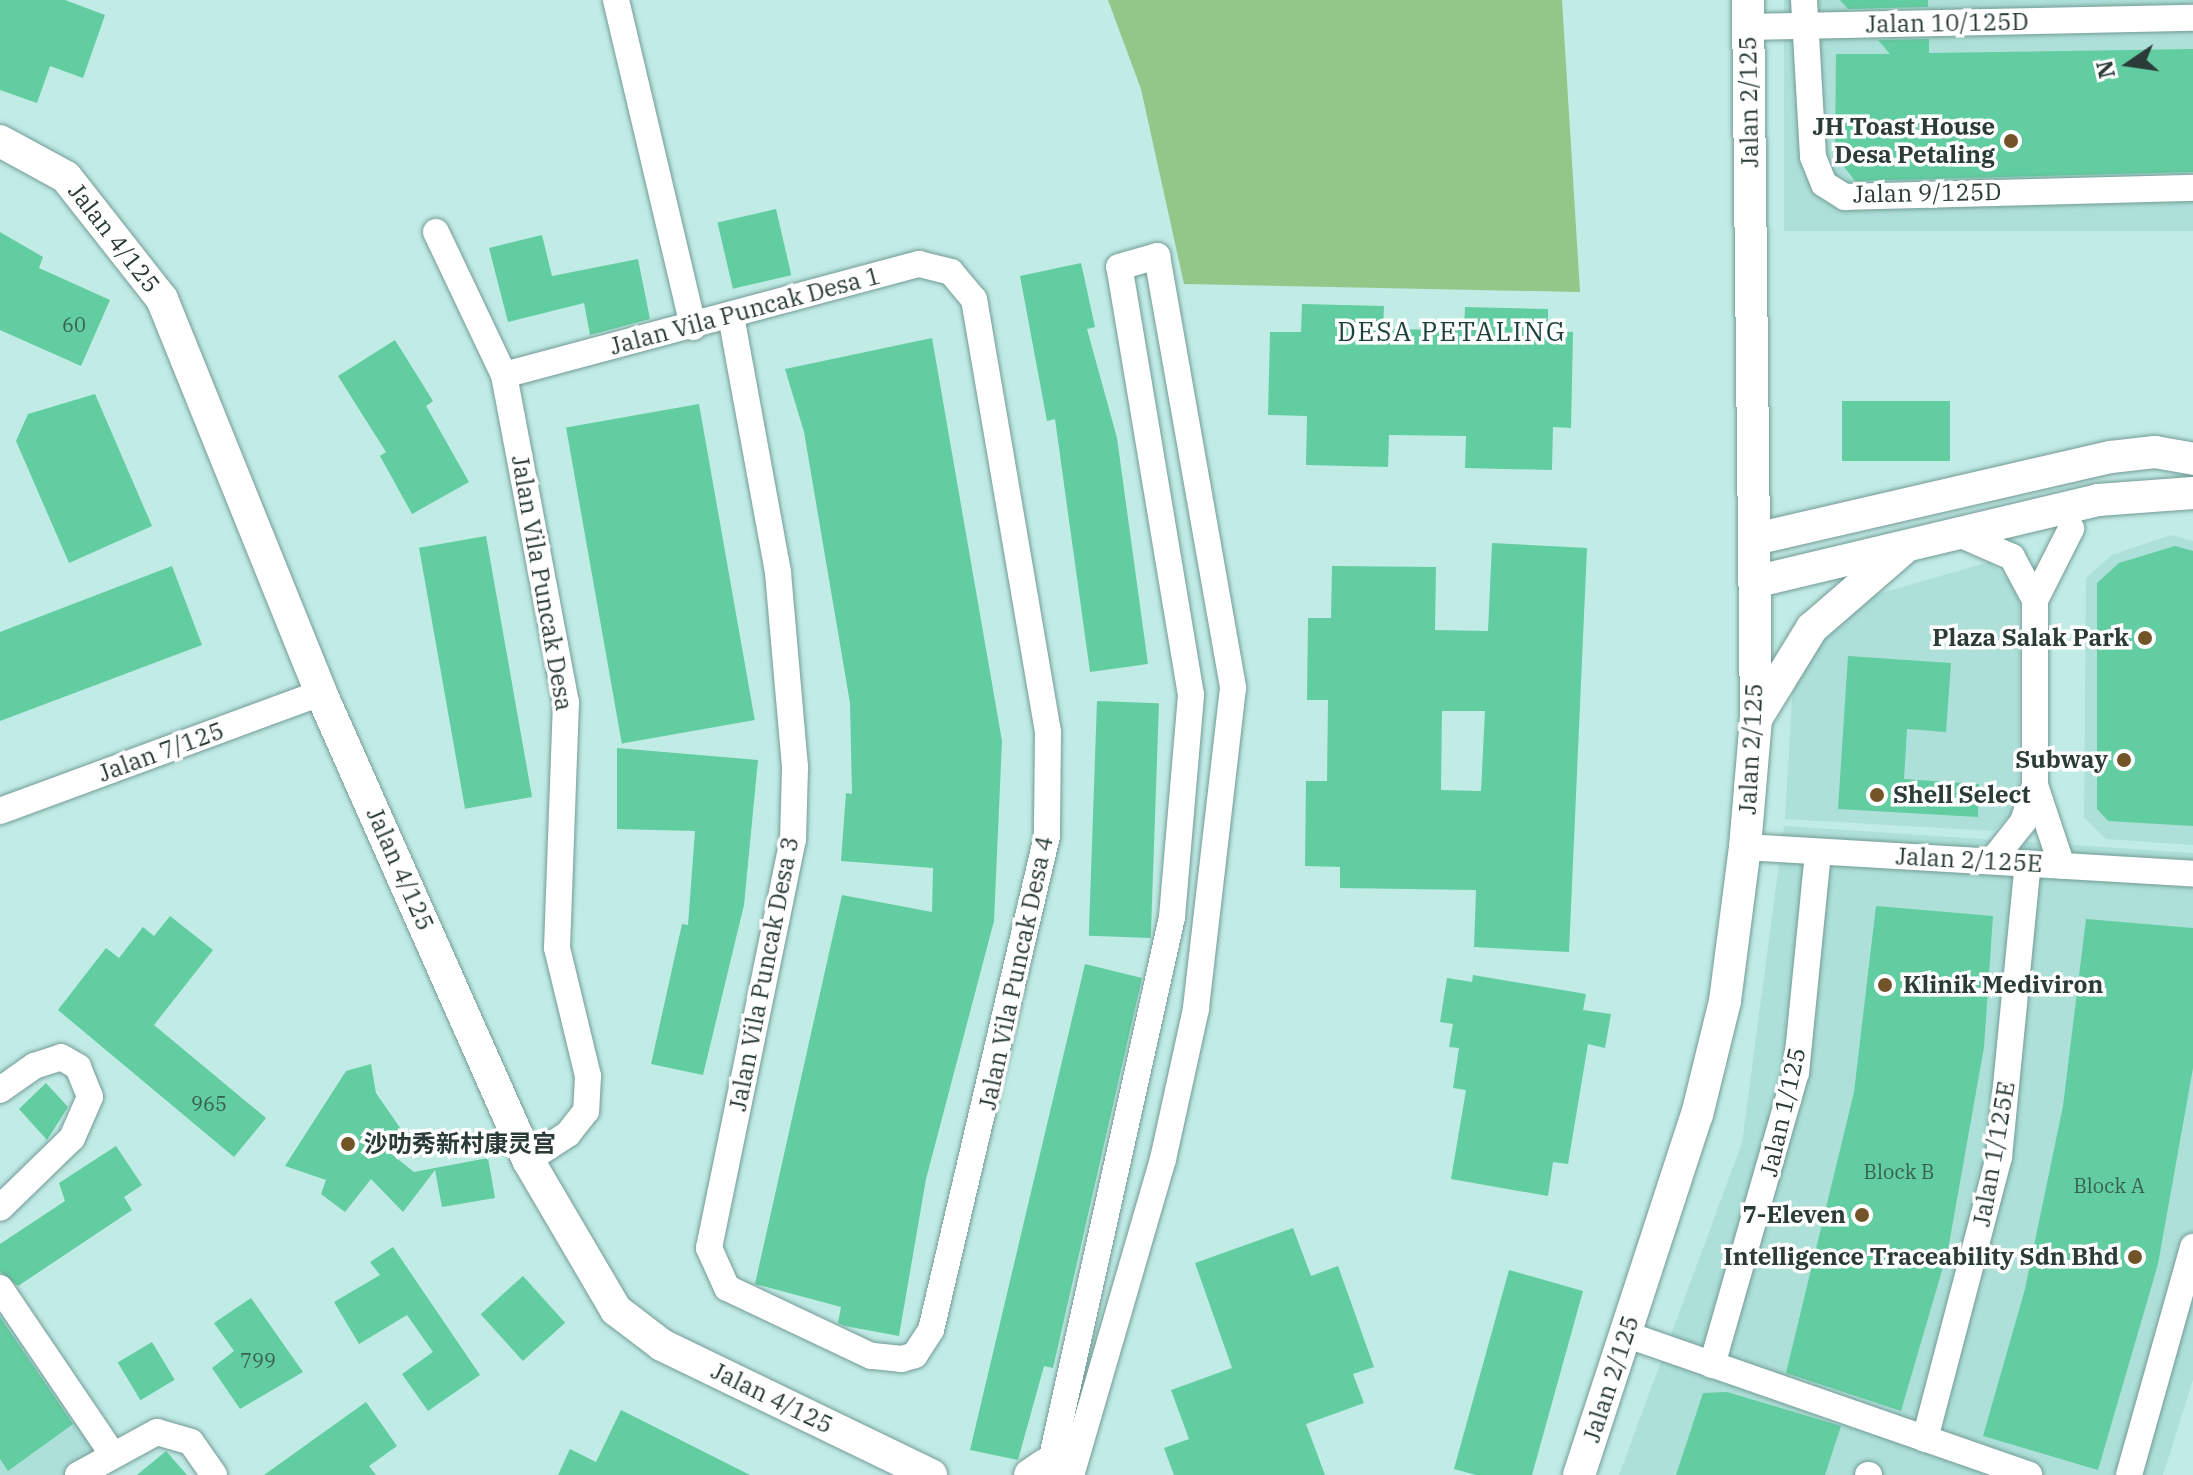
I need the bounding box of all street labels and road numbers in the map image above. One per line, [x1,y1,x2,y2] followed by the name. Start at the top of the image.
[1865,7,2029,39] street label: Jalan 10/125D
[1733,36,1765,168] street label: Jalan 2/125
[62,177,166,299] street label: Jalan 4/125
[1853,177,2001,209] street label: Jalan 9/125D
[607,261,883,361] street label: Jalan Vila Puncak Desa 1
[505,453,579,713] street label: Jalan Vila Puncak Desa
[1733,683,1769,815] street label: Jalan 2/125
[94,716,228,788] street label: Jalan 7/125
[360,803,440,935] street label: Jalan 4/125
[723,834,805,1114] street label: Jalan Vila Puncak Desa 3
[973,834,1059,1112] street label: Jalan Vila Puncak Desa 4
[1895,842,2043,878] street label: Jalan 2/125E
[1754,1045,1812,1179] street label: Jalan 1/125
[1967,1079,2021,1229] street label: Jalan 1/125E
[1577,1312,1645,1446] street label: Jalan 2/125
[707,1356,837,1440] street label: Jalan 4/125

